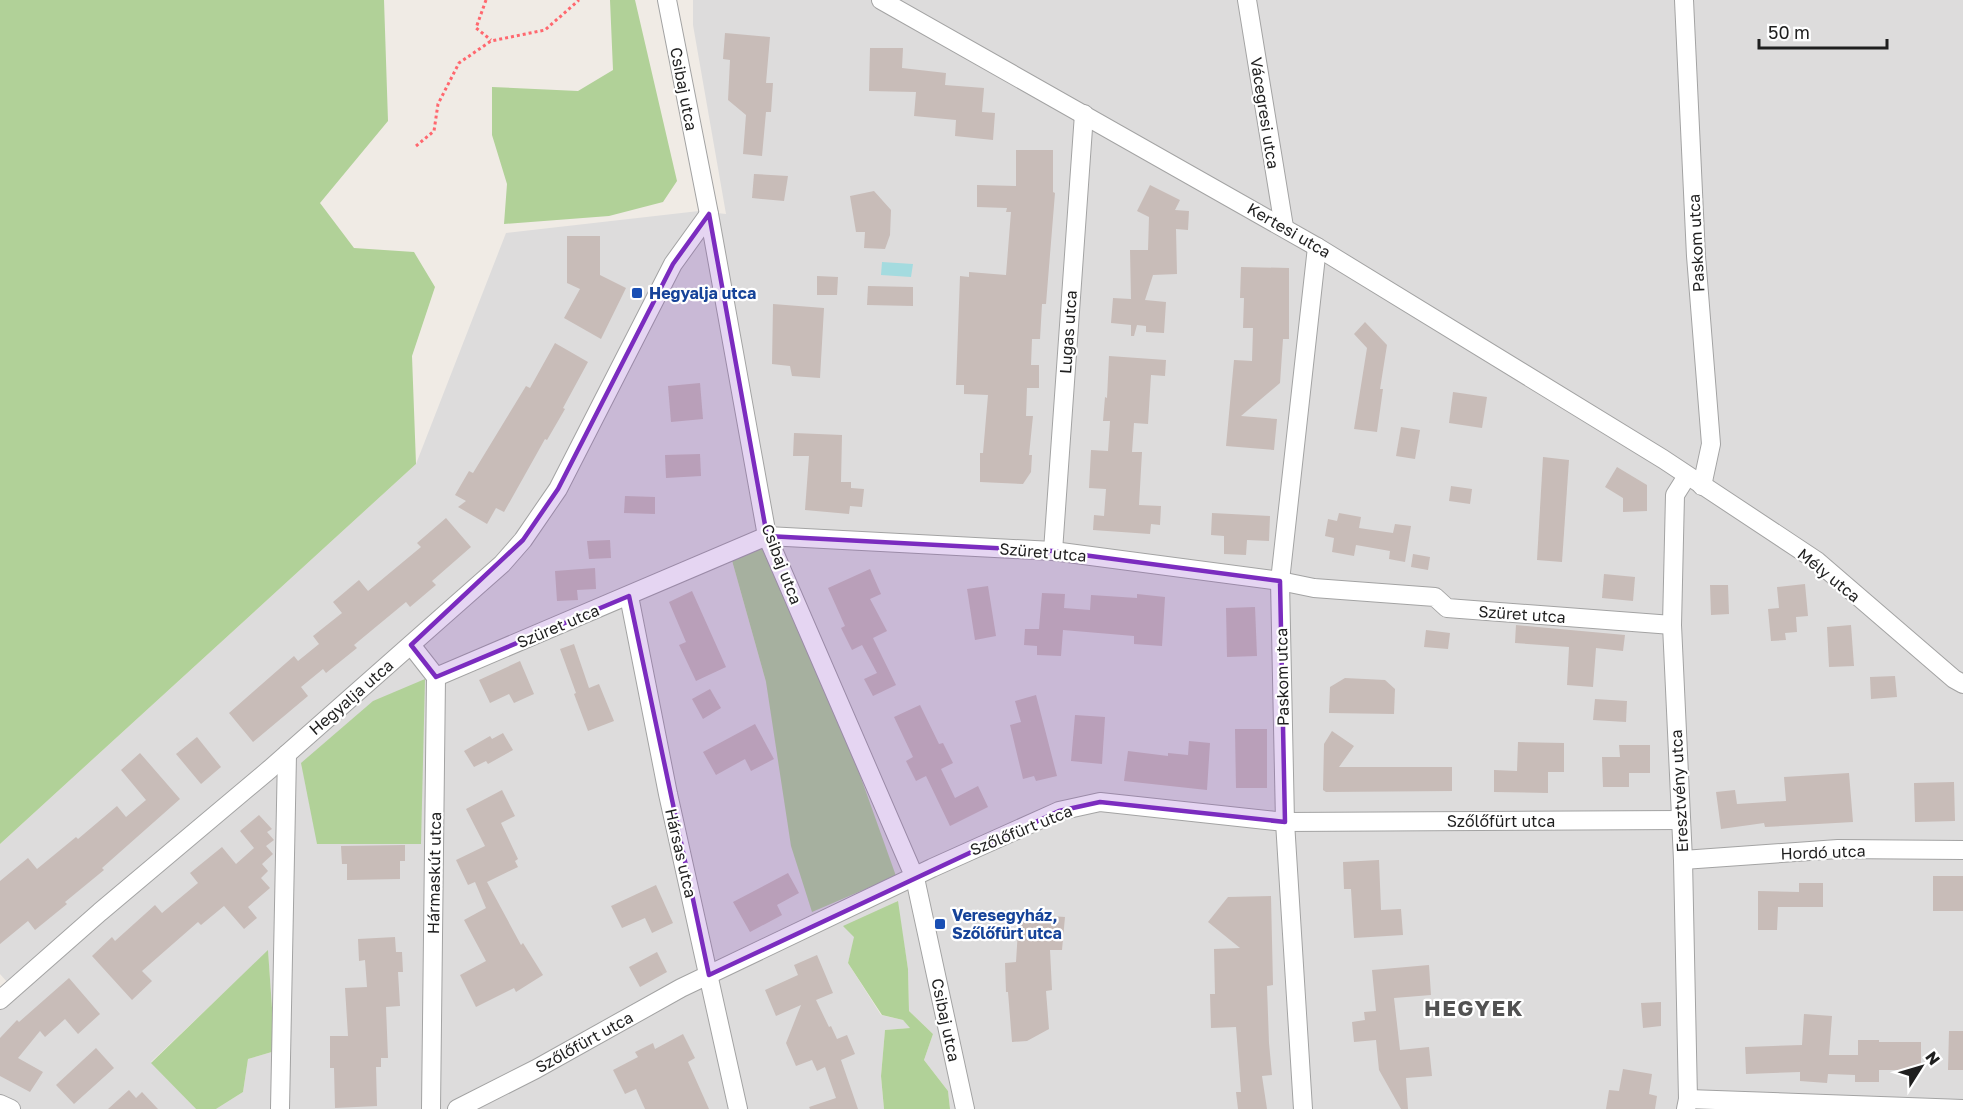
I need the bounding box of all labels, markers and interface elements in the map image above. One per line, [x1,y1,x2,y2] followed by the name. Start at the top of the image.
[1759,12,1886,50] scale bar
[1768,21,1810,43] text: 50 m
[666,46,702,132] street label: Csibaj utca
[1246,56,1284,170] street label: Vácegresi utca
[1683,193,1709,293] street label: Paskom utca
[1244,198,1334,262] street label: Kertesi utca
[649,283,756,303] place label: Hegyalja utca
[630,286,644,300] marker: Hegyalja utca
[1055,290,1081,374] street label: Lugas utca
[757,521,807,607] street label: Csibaj utca
[999,538,1087,566] street label: Szüret utca
[1794,544,1864,606] street label: Mély utca
[514,600,602,652] street label: Szüret utca
[1478,601,1566,627] street label: Szüret utca
[1271,628,1293,726] street label: Paskom utca
[305,655,397,739] street label: Hegyalja utca
[1666,729,1692,853] street label: Eresztvény utca
[967,800,1075,860] street label: Szőlőfürt utca
[661,806,701,900] street label: Hársas utca
[1447,811,1555,831] street label: Szőlőfürt utca
[423,812,445,934] street label: Hármaskút utca
[1780,841,1866,863] street label: Hordó utca
[952,905,1062,943] place label: Veresegyház, Szőlőfürt utca
[933,917,947,931] marker: Veresegyház, Szőlőfürt utca
[927,977,965,1063] street label: Csibaj utca
[1424,994,1524,1021] district label: HEGYEK
[532,1007,636,1077] street label: Szőlőfürt utca
[1891,1037,1951,1097] north arrow
[1921,1047,1945,1069] text: N

